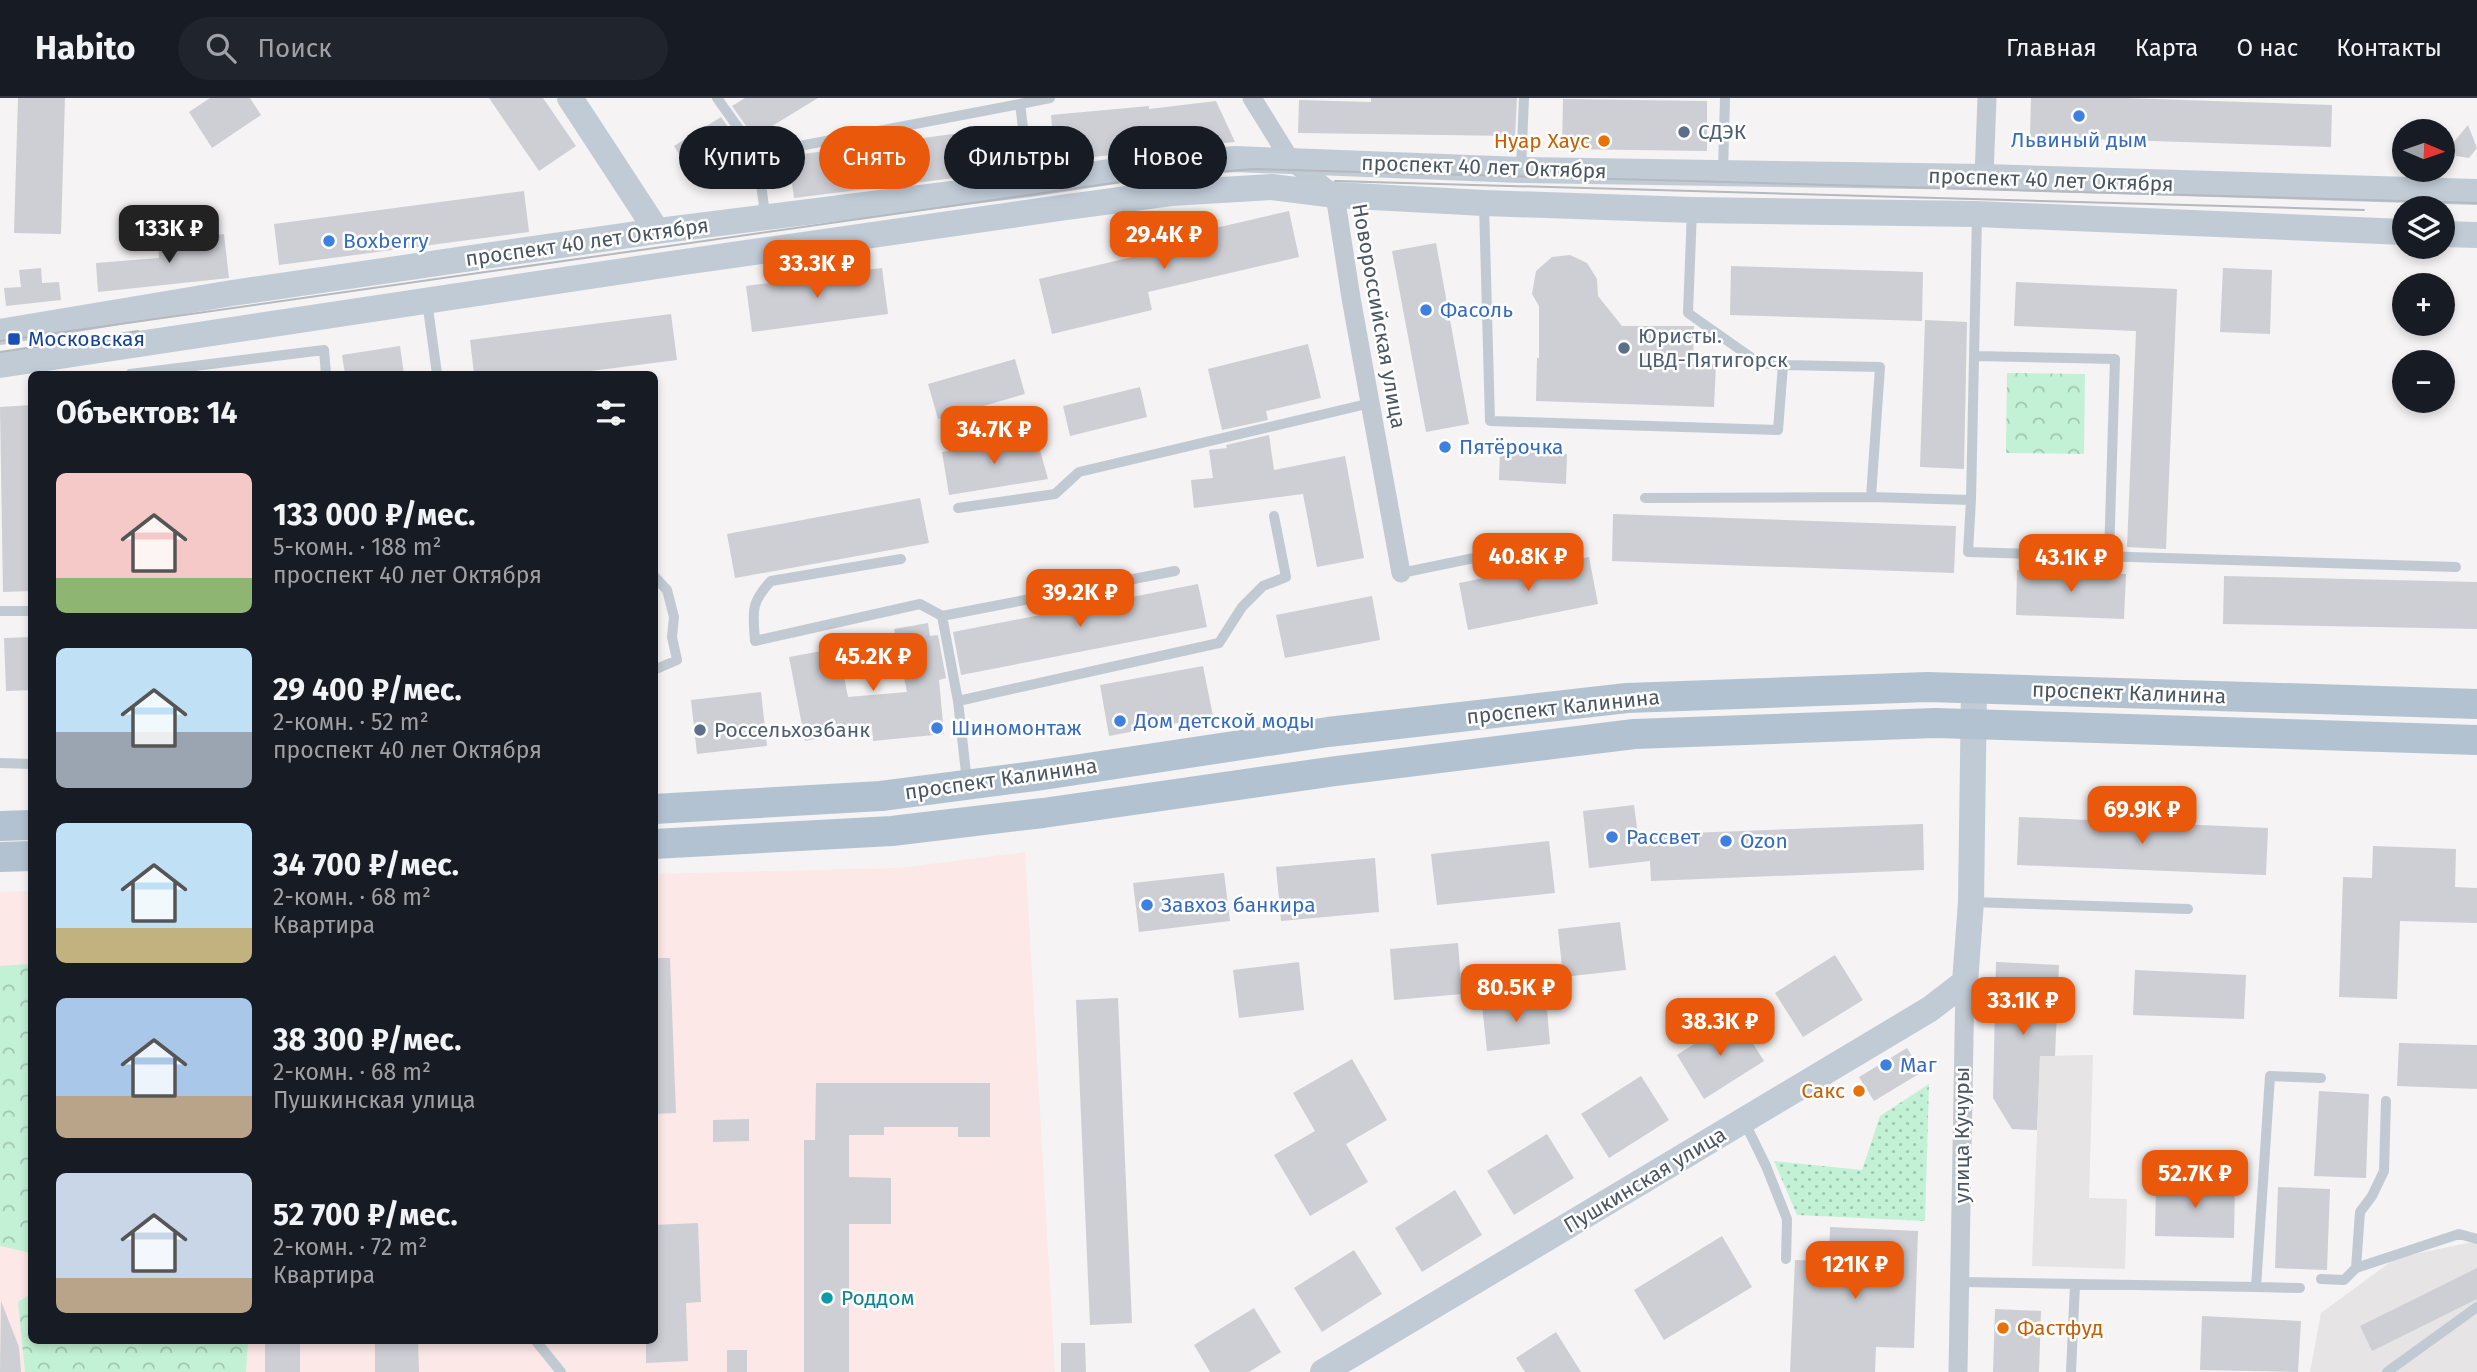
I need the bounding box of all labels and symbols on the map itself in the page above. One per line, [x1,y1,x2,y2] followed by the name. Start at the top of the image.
[2071,108,2087,124] marker: Львиный дым
[1698,119,1747,145] place label: СДЭК
[2392,119,2455,182] north arrow
[1676,124,1692,140] marker: СДЭК
[2011,127,2147,153] place label: Львиный дым
[1494,128,1590,154] place label: Нуар Хаус
[1596,133,1612,149] marker: Нуар Хаус
[1361,150,1607,184] street label: проспект 40 лет Октября
[1928,163,2174,197] street label: проспект 40 лет Октября
[1346,202,1412,430] street label: Новороссийская улица
[112,206,226,265] pin: 133K ₽
[464,212,710,272] street label: проспект 40 лет Октября
[1099,212,1229,271] pin: 29.4K ₽
[343,228,429,254] place label: Boxberry
[321,233,337,249] marker: Boxberry
[752,240,882,300] pin: 33.3K ₽
[1440,297,1513,323] place label: Фасоль
[1418,302,1434,318] marker: Фасоль
[1638,323,1788,373] place label: Юристы. ЦВД-Пятигорск
[28,326,145,352] place label: Московская
[6,331,22,347] marker: Московская
[1616,340,1632,356] marker: Юристы. ЦВД-Пятигорск
[929,406,1059,466] pin: 34.7K ₽
[1459,434,1563,460] place label: Пятёрочка
[1437,439,1453,455] marker: Пятёрочка
[1463,533,1593,593] pin: 40.8K ₽
[2006,534,2136,594] pin: 43.1K ₽
[1015,570,1145,629] pin: 39.2K ₽
[808,634,938,693] pin: 45.2K ₽
[2031,677,2227,709] street label: проспект Калинина
[1465,684,1661,730] street label: проспект Калинина
[1133,708,1315,734] place label: Дом детской моды
[1112,713,1128,729] marker: Дом детской моды
[951,715,1082,741] place label: Шиномонтаж
[714,717,870,743] place label: Россельхозбанк
[929,720,945,736] marker: Шиномонтаж
[692,722,708,738] marker: Россельхозбанк
[903,753,1099,805] street label: проспект Калинина
[2077,786,2207,846] pin: 69.9K ₽
[1626,824,1701,850] place label: Рассвет
[1740,828,1788,854] place label: Ozon
[1604,829,1620,845] marker: Рассвет
[1718,833,1734,849] marker: Ozon
[1161,892,1316,918] place label: Завхоз банкира
[1139,897,1155,913] marker: Завхоз банкира
[1451,964,1581,1024] pin: 80.5K ₽
[1958,978,2088,1037] pin: 33.1K ₽
[1655,998,1785,1058] pin: 38.3K ₽
[1900,1052,1937,1078] place label: Маг
[1878,1057,1894,1073] marker: Маг
[1949,1067,1975,1203] street label: улица Кучуры
[1801,1078,1845,1104] place label: Сакс
[1851,1083,1867,1099] marker: Сакс
[1559,1121,1731,1239] street label: Пушкинская улица
[2130,1150,2260,1210] pin: 52.7K ₽
[1798,1242,1912,1301] pin: 121K ₽
[841,1285,915,1311] place label: Роддом
[819,1290,835,1306] marker: Роддом
[2017,1315,2103,1341] place label: Фастфуд
[1995,1320,2011,1336] marker: Фастфуд

